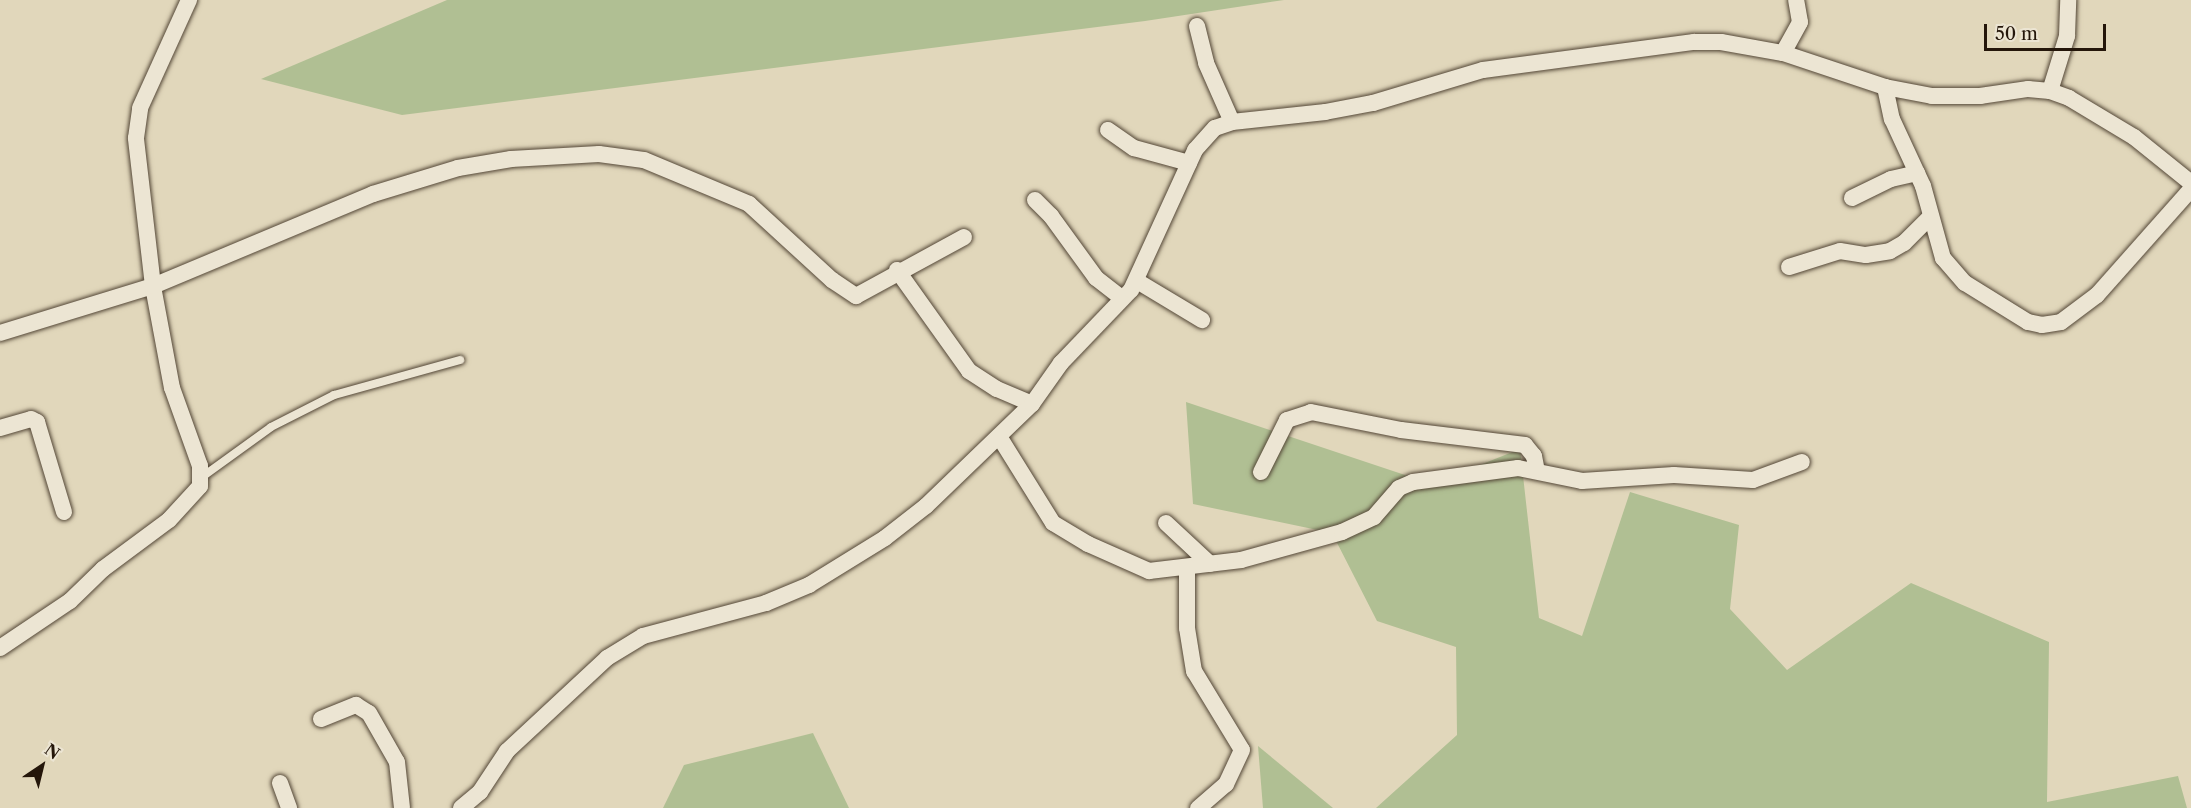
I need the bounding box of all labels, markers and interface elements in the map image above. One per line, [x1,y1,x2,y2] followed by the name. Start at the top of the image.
[1987,12,2108,50] scale bar
[1995,23,2038,45] text: 50 m
[12,736,72,796] north arrow
[41,739,64,763] text: N

